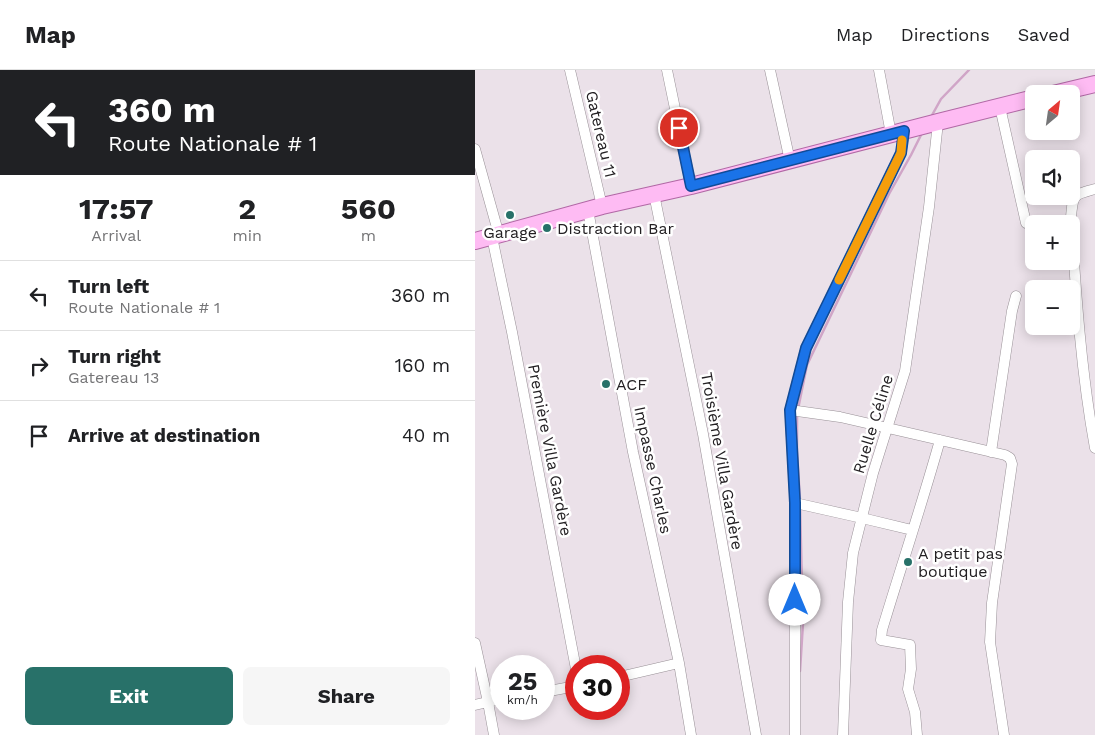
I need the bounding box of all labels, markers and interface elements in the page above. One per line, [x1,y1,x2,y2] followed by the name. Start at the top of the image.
[25,21,76,49] text: Map
[836,24,873,45] text: Map
[901,24,990,45] text: Directions
[1018,24,1070,45] text: Saved
[1025,85,1080,140] north arrow
[1025,85,1080,335] map controls
[108,89,216,131] text: 360 m
[582,89,620,179] street label: Gatereau 11
[25,90,90,155] icon: left
[658,107,700,149] pin
[665,114,693,142] icon: arrive
[108,131,317,156] text: Route Nationale # 1
[1025,150,1080,205] button: sound
[79,191,153,226] text: 17:57
[238,191,256,226] text: 2
[341,191,396,226] text: 560
[504,209,516,221] marker: Garage
[1025,215,1080,270] button: +
[557,219,675,238] place label: Distraction Bar
[541,222,553,234] marker: Distraction Bar
[483,223,537,242] place label: Garage
[91,226,141,245] text: Arrival
[232,226,262,245] text: min
[361,226,376,245] text: m
[68,275,149,298] text: Turn left
[1025,280,1080,335] button: −
[25,282,53,310] icon: left
[391,284,450,307] text: 360 m
[68,298,220,317] text: Route Nationale # 1
[68,345,161,368] text: Turn right
[25,352,53,380] icon: right
[395,354,450,377] text: 160 m
[524,362,576,538] street label: Première Villa Gardère
[68,368,159,387] text: Gatereau 13
[697,371,747,551] street label: Troisième Villa Gardère
[849,372,897,476] street label: Ruelle Céline
[616,375,647,394] place label: ACF
[600,378,612,390] marker: ACF
[630,405,676,535] street label: Impasse Charles
[25,422,53,450] icon: arrive
[68,424,260,447] text: Arrive at destination
[402,424,450,447] text: 40 m
[918,544,1003,581] place label: A petit pas boutique
[902,556,914,568] marker: A petit pas boutique
[768,573,820,625] position arrow
[565,655,630,720] speed limit sign: 30
[25,667,233,725] button: Exit
[243,667,450,725] button: Share
[508,667,537,696] text: 25
[507,693,538,707] text: km/h

